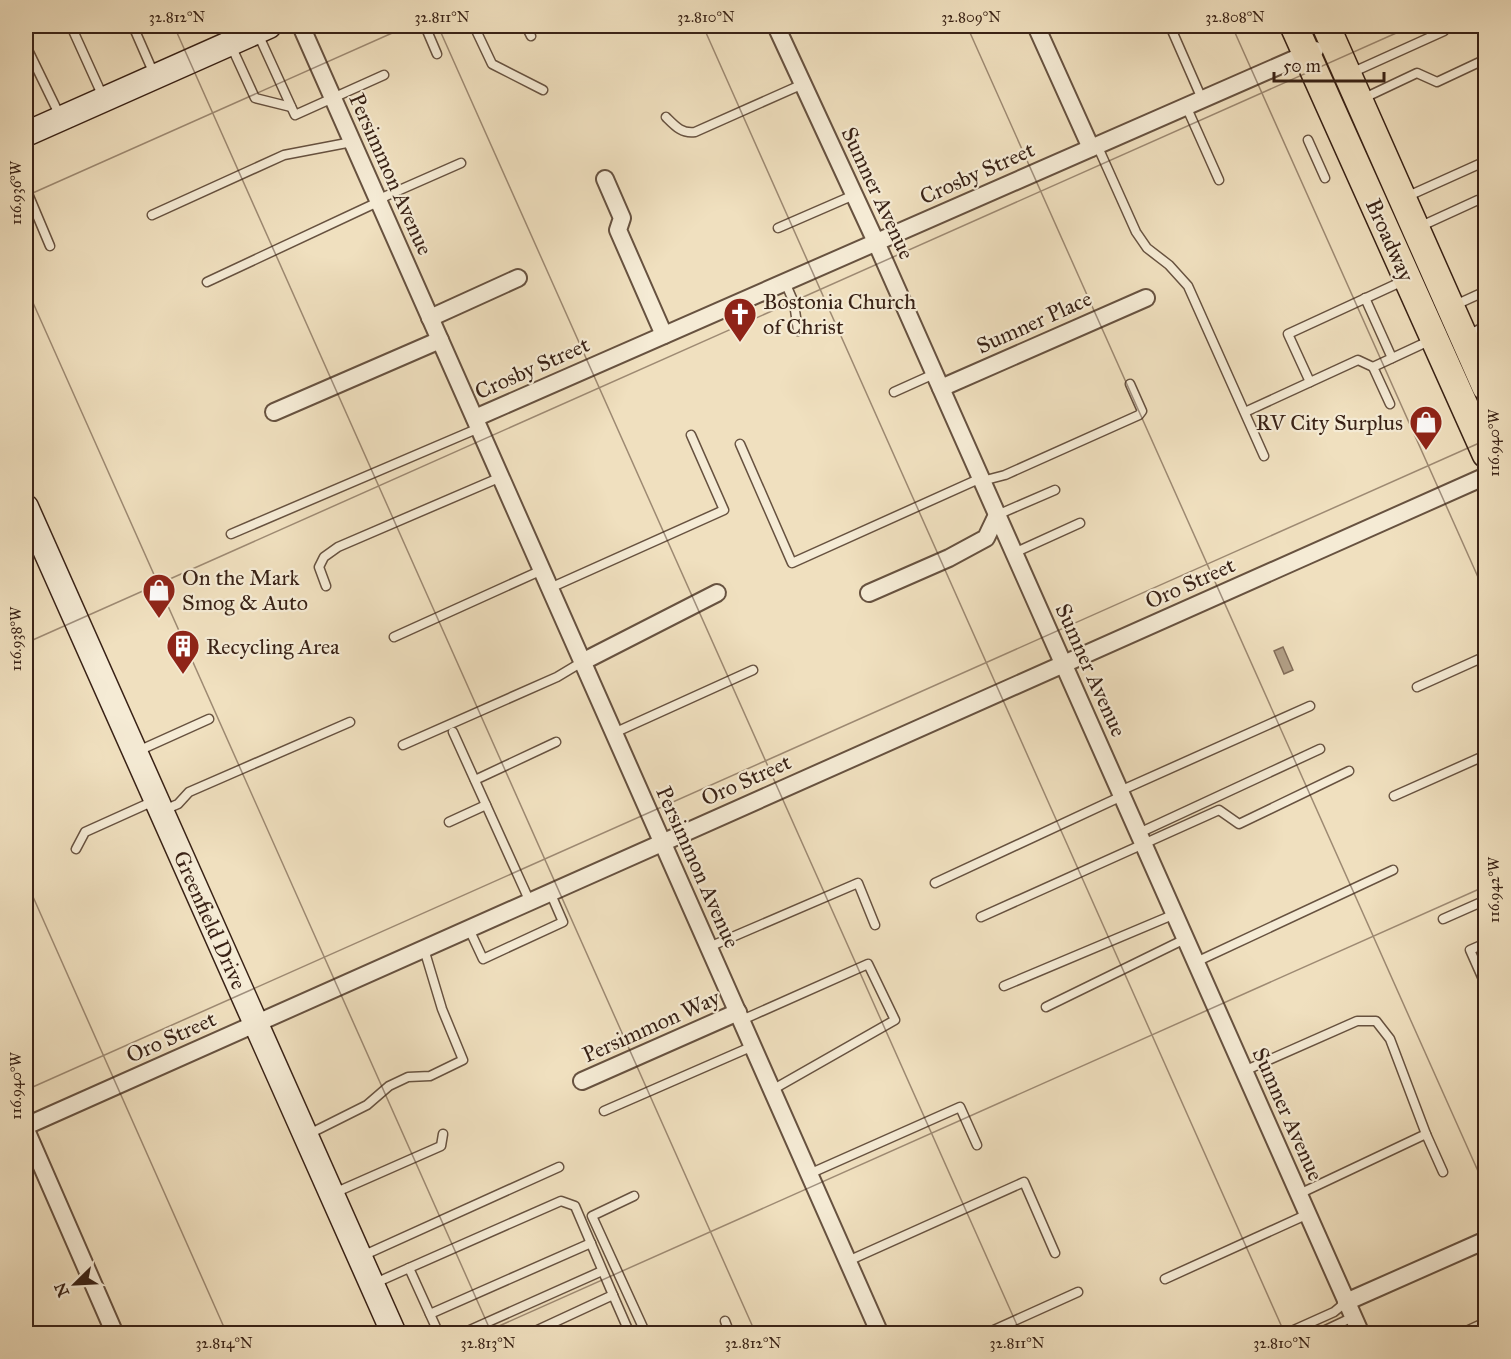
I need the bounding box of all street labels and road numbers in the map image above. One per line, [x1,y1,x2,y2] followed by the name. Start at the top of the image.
[343,89,439,259] street label: Persimmon Avenue
[836,123,920,263] street label: Sumner Avenue
[916,136,1039,210] street label: Crosby Street
[1360,194,1420,286] street label: Broadway
[972,285,1096,359] street label: Sumner Place
[471,331,594,405] street label: Crosby Street
[1141,551,1239,615] street label: Oro Street
[1050,599,1132,741] street label: Sumner Avenue
[697,748,795,812] street label: Oro Street
[650,782,746,952] street label: Persimmon Avenue
[167,847,253,993] street label: Greenfield Drive
[578,983,724,1068] street label: Persimmon Way
[122,1005,220,1069] street label: Oro Street
[1247,1043,1329,1185] street label: Sumner Avenue

